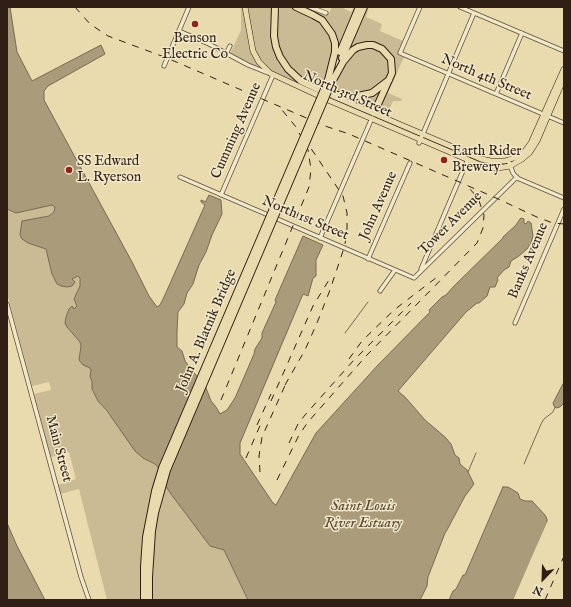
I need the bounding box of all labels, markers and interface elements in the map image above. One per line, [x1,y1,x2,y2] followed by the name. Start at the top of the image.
[190,19,200,29] marker: Benson Electric Co
[162,31,228,64] place label: Benson Electric Co
[438,51,534,105] street label: North 4th Street
[300,68,394,122] street label: North 3rd Street
[208,80,266,182] street label: Cumming Avenue
[452,144,522,176] place label: Earth Rider Brewery
[77,154,141,186] place label: SS Edward L. Ryerson
[439,155,449,165] marker: Earth Rider Brewery
[64,165,74,175] marker: SS Edward L. Ryerson
[356,169,402,243] street label: John Avenue
[416,189,486,259] street label: Tower Avenue
[259,193,351,245] street label: North 1st Street
[505,220,553,302] street label: Banks Avenue
[174,267,240,395] street label: John A. Blatnik Bridge
[41,414,75,484] street label: Main Street
[324,498,402,533] water label: Saint Louis River Estuary
[523,559,563,599] north arrow
[531,582,545,598] text: N

